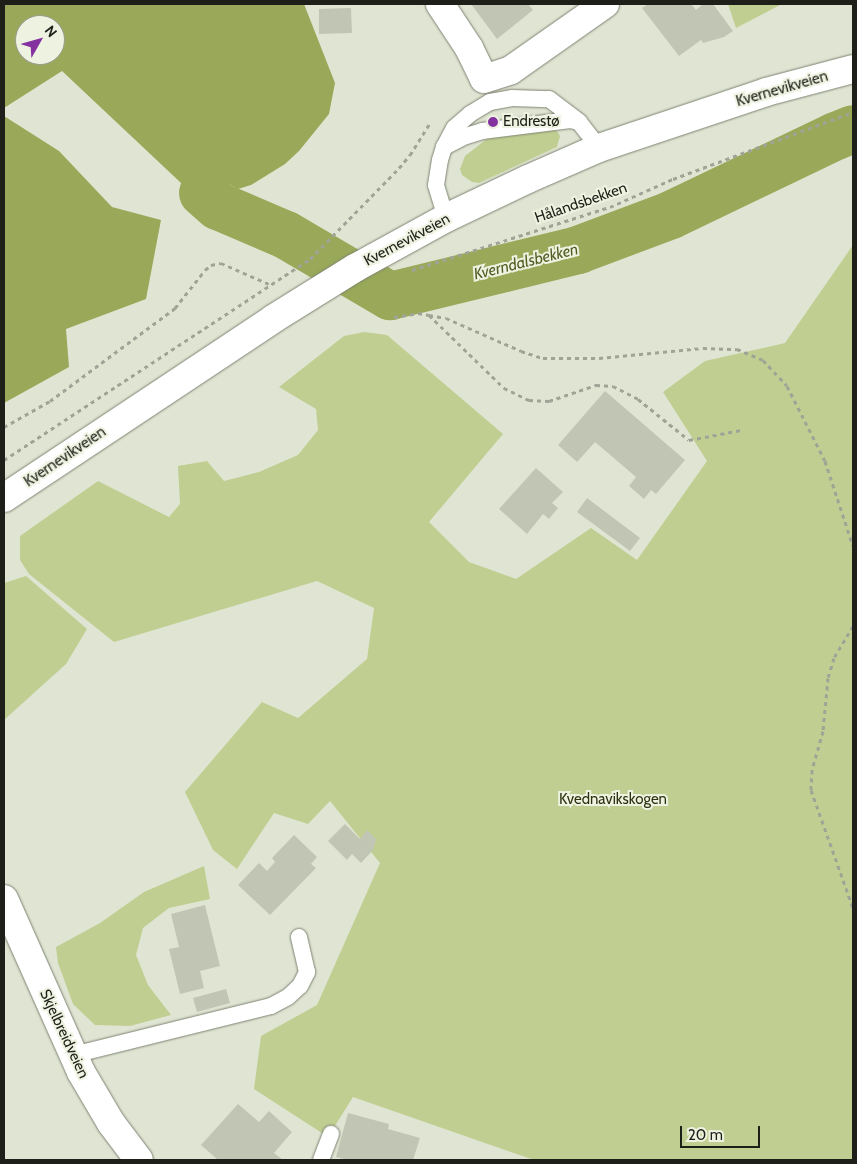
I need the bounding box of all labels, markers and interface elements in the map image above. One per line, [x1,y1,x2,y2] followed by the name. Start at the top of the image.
[15,15,65,65] north arrow
[41,22,61,41] text: N
[734,67,830,111] street label: Kvernevikveien
[503,113,560,131] place label: Endrestø
[487,116,499,128] marker: Endrestø
[532,179,630,227] street label: Hålandsbekken
[361,210,453,270] street label: Kvernevikveien
[472,240,580,284] water label: Kverndalsbekken
[21,423,109,491] street label: Kvernevikveien
[559,791,667,809] park label: Kvednavikskogen
[36,987,92,1081] street label: Skjelbreidveien
[682,1116,762,1148] scale bar
[688,1126,723,1144] text: 20 m

